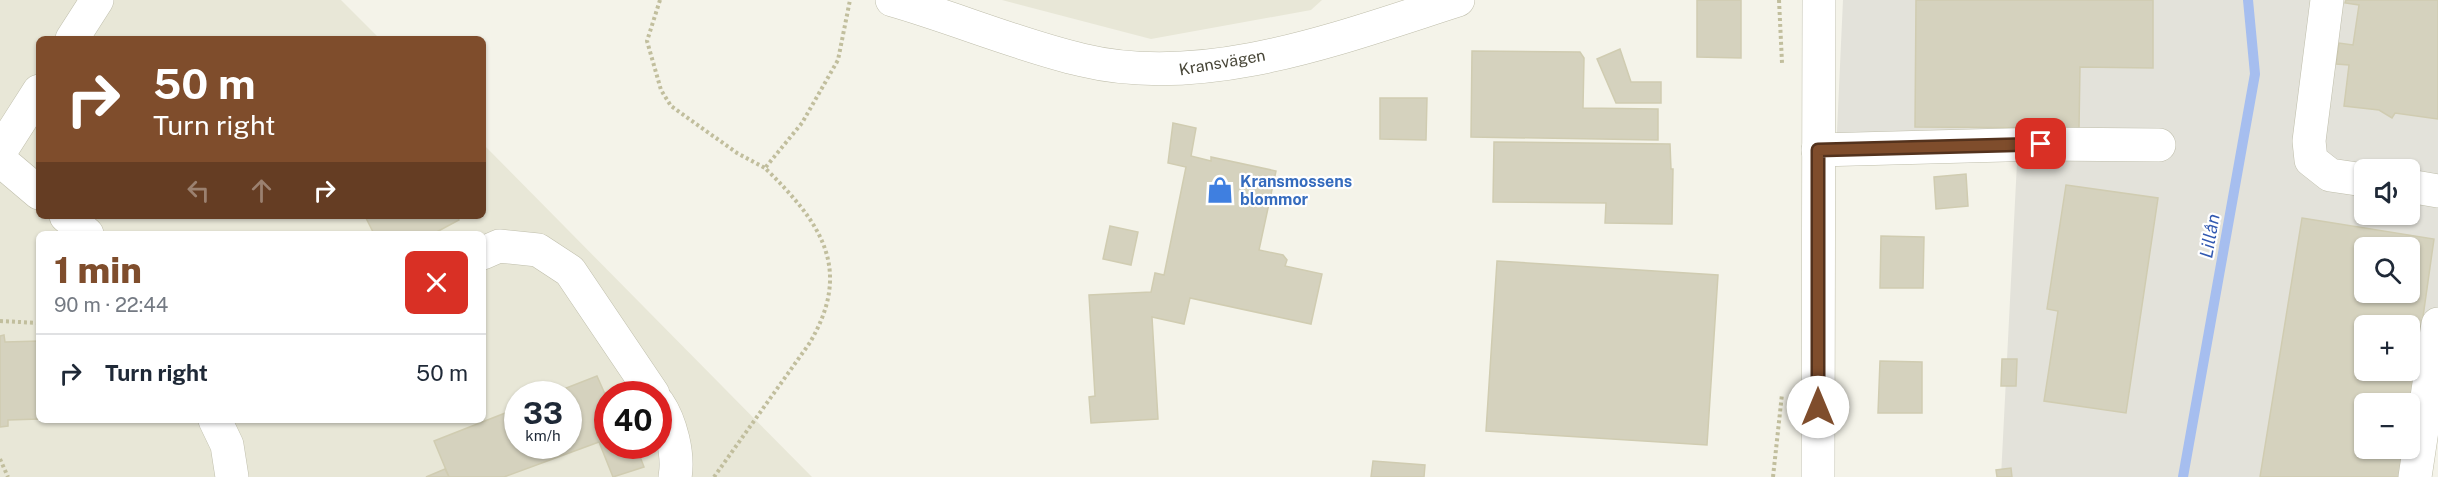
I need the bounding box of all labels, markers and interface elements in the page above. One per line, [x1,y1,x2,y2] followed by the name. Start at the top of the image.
[1177,46,1267,79] street label: Kransvägen
[153,59,256,108] text: 50 m
[54,60,132,138] icon: right
[153,109,276,141] text: Turn right
[2015,118,2066,169] pin
[2024,127,2057,160] icon: arrive
[2354,159,2420,459] map controls
[2354,159,2420,225] button: sound
[1240,172,1352,209] place label: Kransmossens blommor
[182,174,215,207] icon: left
[245,174,278,207] icon: ahead
[308,174,341,207] icon: right
[1205,175,1235,205] shop icon: Kransmossens blommor
[2195,212,2224,260] water label: Lillån
[2354,237,2420,303] button: search
[54,249,142,291] text: 1 min
[405,251,468,314] button: close
[54,293,168,317] text: 90 m · 22:44
[2354,315,2420,381] button: +
[54,357,87,390] icon: right
[105,360,208,386] text: Turn right
[416,360,468,386] text: 50 m
[1786,375,1850,439] position arrow
[594,381,672,459] speed limit sign: 40
[2354,393,2420,459] button: −
[523,395,563,431] text: 33
[525,427,561,444] text: km/h

